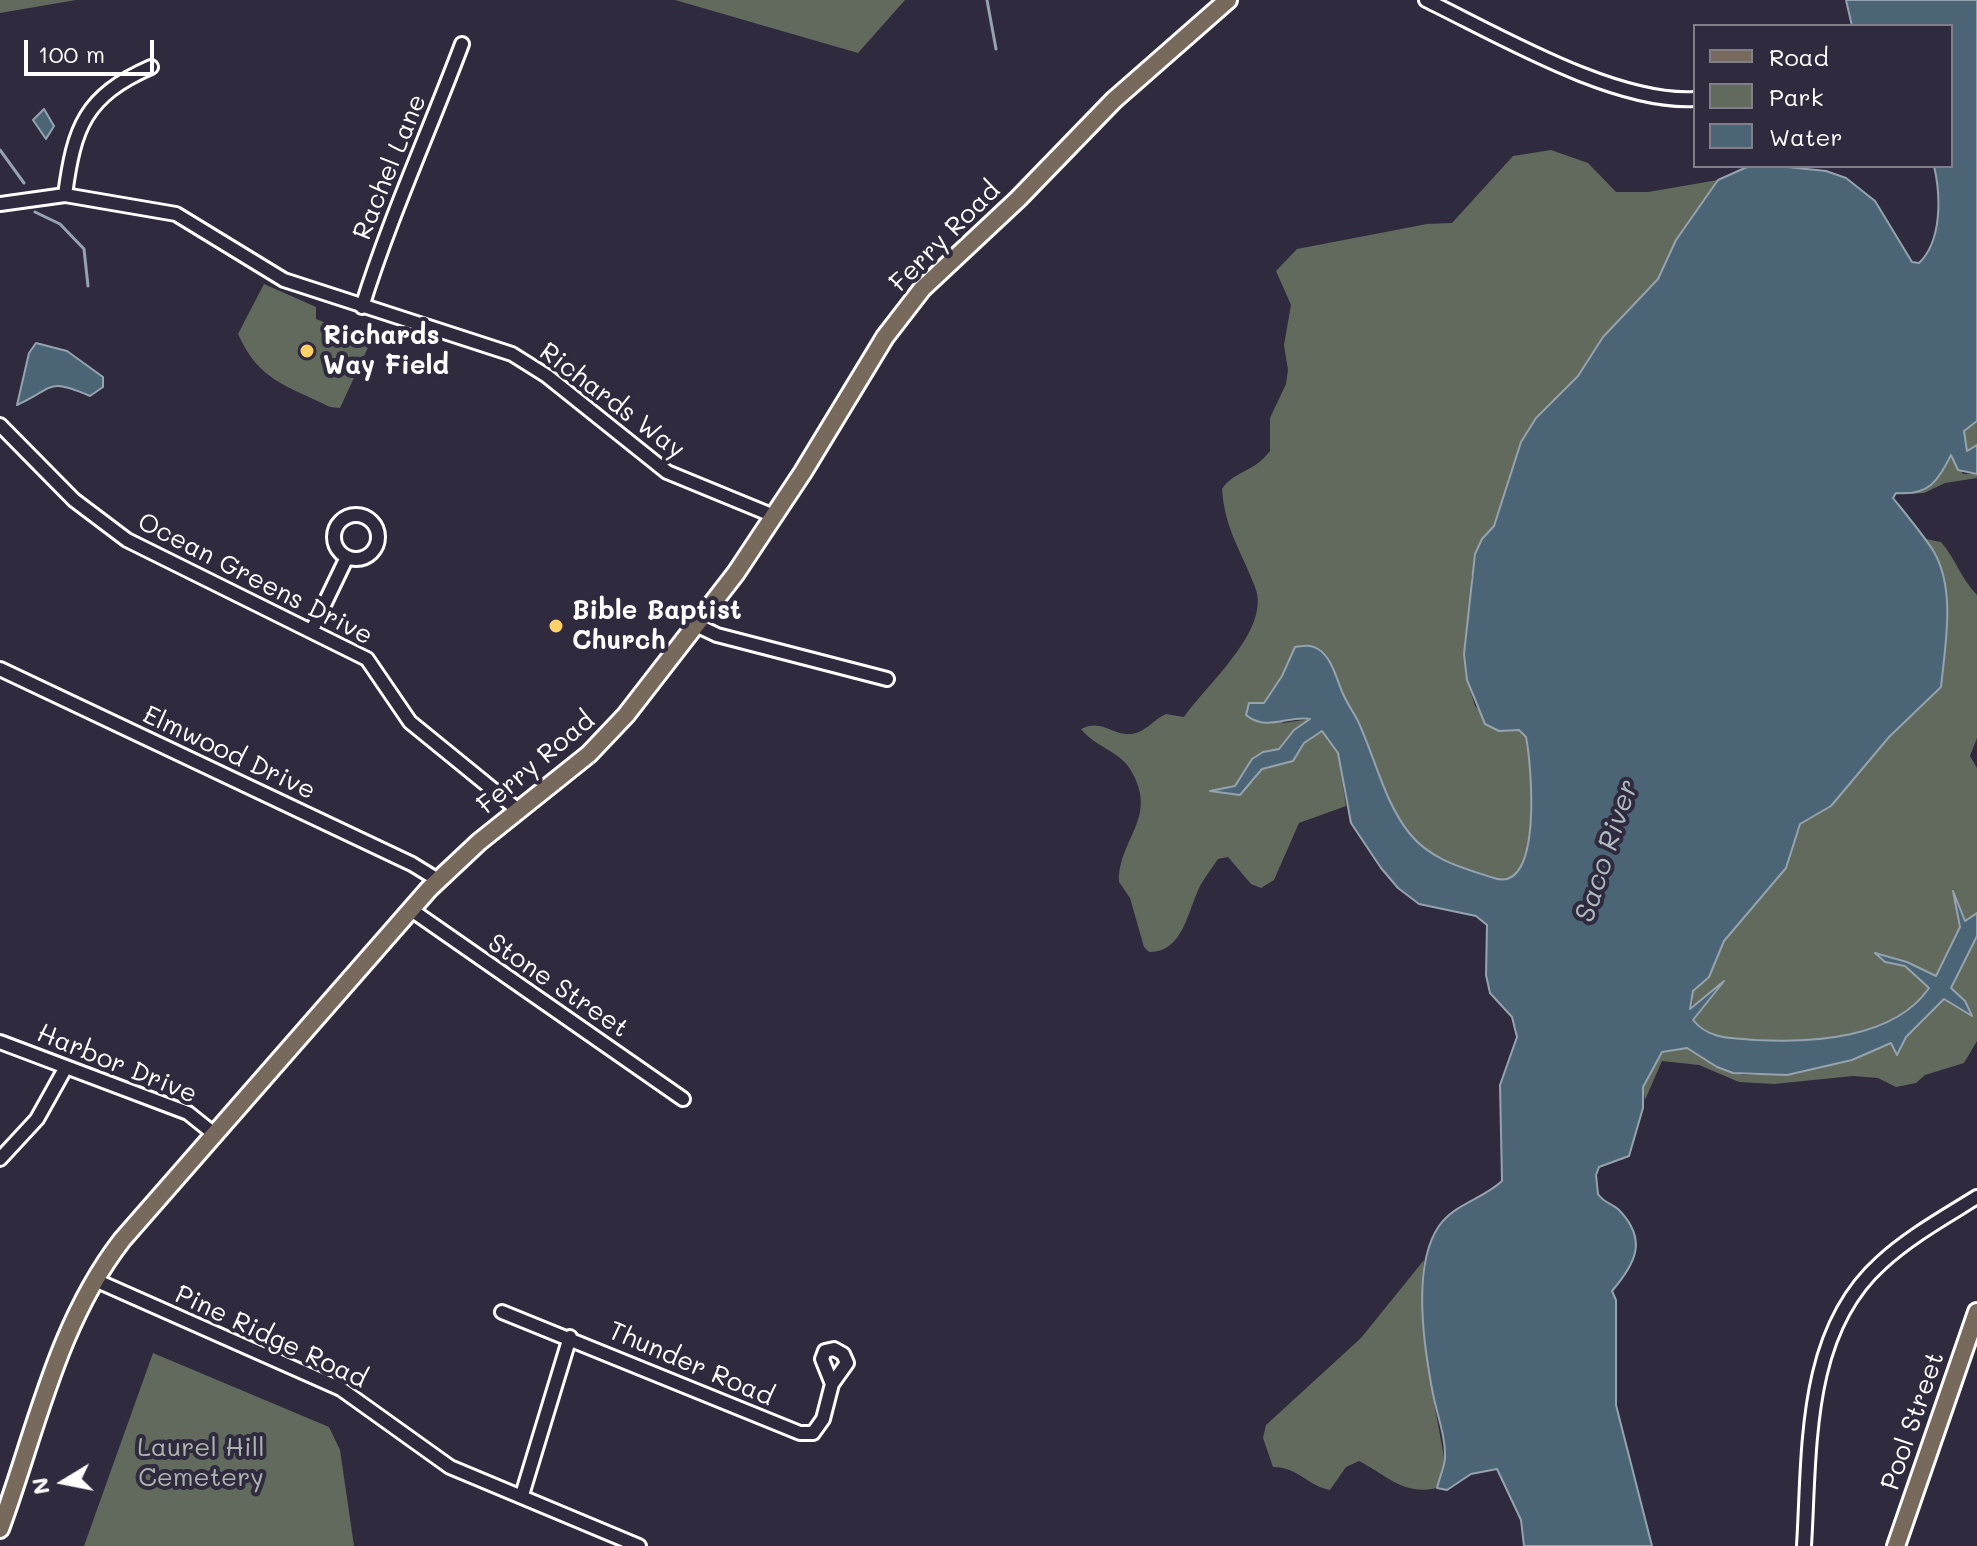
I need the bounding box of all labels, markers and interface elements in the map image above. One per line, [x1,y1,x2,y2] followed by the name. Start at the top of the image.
[28,24,158,74] scale bar
[1693,24,1953,168] legend
[38,38,105,69] text: 100 m
[1769,41,1829,72] text: Road
[1769,81,1823,112] text: Park
[347,90,433,244] street label: Rachel Lane
[1769,121,1843,152] text: Water
[883,175,1007,299] street label: Ferry Road
[323,320,449,382] place label: Richards Way Field
[533,336,691,466] street label: Richards Way
[298,342,316,360] marker: Richards Way Field
[132,506,378,652] street label: Ocean Greens Drive
[572,595,742,656] place label: Bible Baptist Church
[547,617,565,635] marker: Bible Baptist Church
[138,699,320,807] street label: Elmwood Drive
[471,705,601,821] street label: Ferry Road
[1568,775,1646,927] water label: Saco River
[482,927,634,1045] street label: Stone Street
[32,1018,202,1110] street label: Harbor Drive
[170,1279,372,1395] street label: Pine Ridge Road
[604,1315,778,1413] street label: Thunder Road
[1875,1348,1951,1494] street label: Pool Street
[137,1432,265,1494] park label: Laurel Hill Cemetery
[24,1442,104,1522] north arrow
[24,1476,56,1497] text: N

